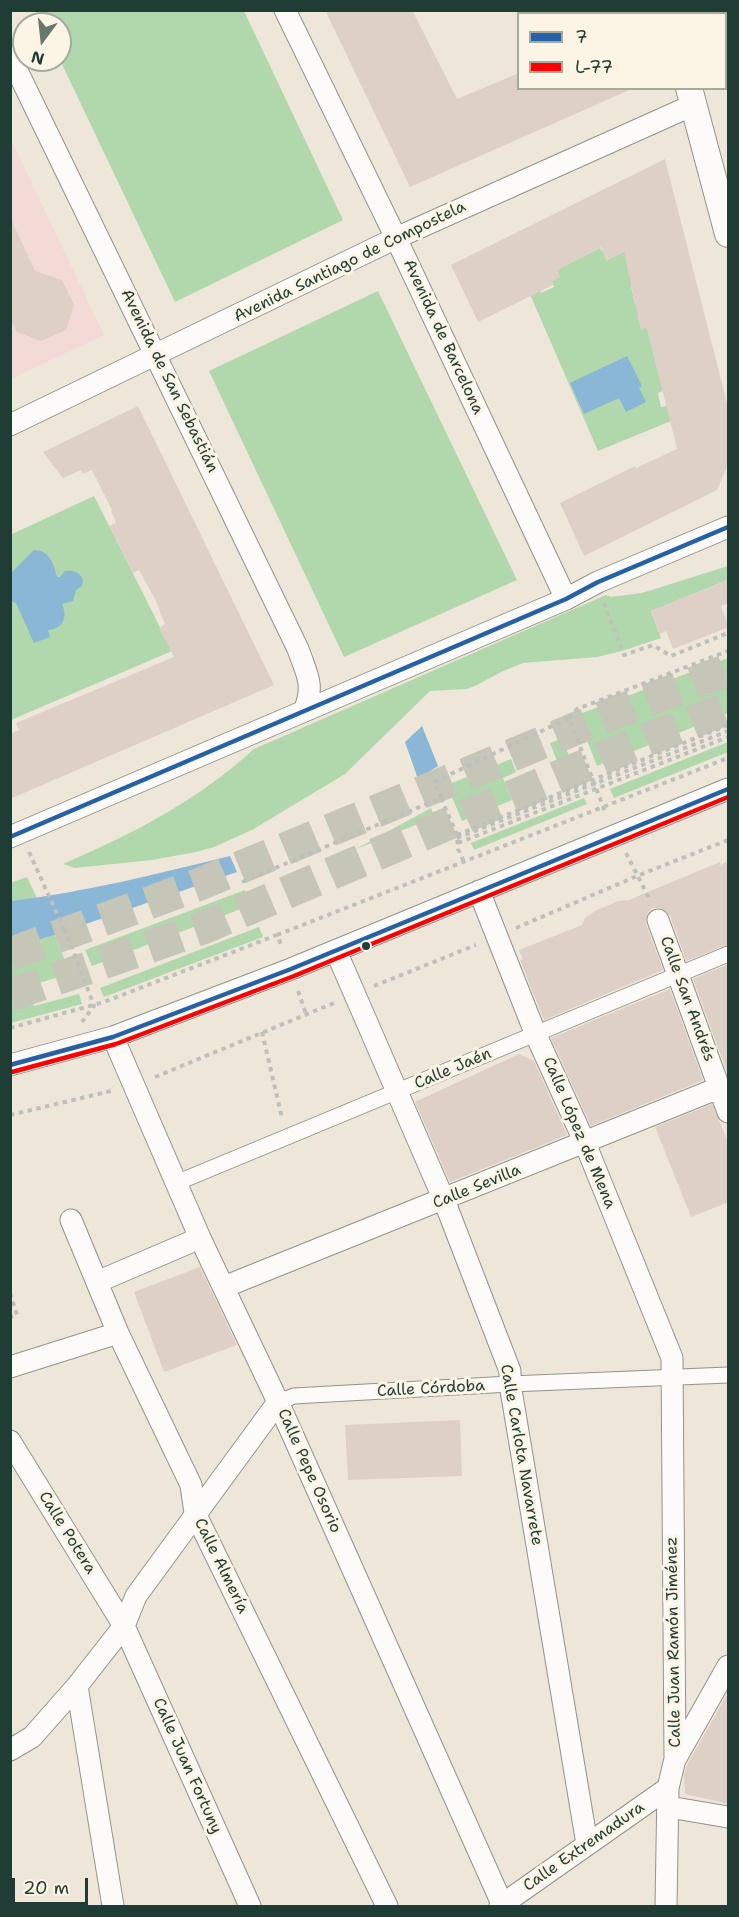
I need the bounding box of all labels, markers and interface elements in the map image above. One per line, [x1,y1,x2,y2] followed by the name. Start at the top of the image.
[12,12,72,72] north arrow
[517,12,727,90] legend
[575,25,588,49] text: 7
[29,46,47,70] text: N
[575,55,613,79] text: L-77
[231,197,469,327] street label: Avenida Santiago de Compostela
[399,256,487,418] street label: Avenida de Barcelona
[116,286,222,476] street label: Avenida de San Sebastián
[655,934,719,1064] street label: Calle San Andrés
[360,940,372,952] unlabelled marker
[412,1044,494,1094] street label: Calle Jaén
[538,1054,620,1212] street label: Calle López de Mena
[430,1161,524,1213] street label: Calle Sevilla
[496,1363,546,1547] street label: Calle Carlota Navarrete
[376,1377,486,1401] street label: Calle Córdoba
[273,1406,345,1536] street label: Calle Pepe Osorio
[34,1488,100,1578] street label: Calle Potera
[190,1515,252,1617] street label: Calle Almería
[663,1536,685,1748] street label: Calle Juan Ramón Jiménez
[148,1695,226,1837] street label: Calle Juan Fortuny
[520,1798,648,1896] street label: Calle Extremadura
[15,1866,92,1904] scale bar
[23,1876,69,1900] text: 20 m

